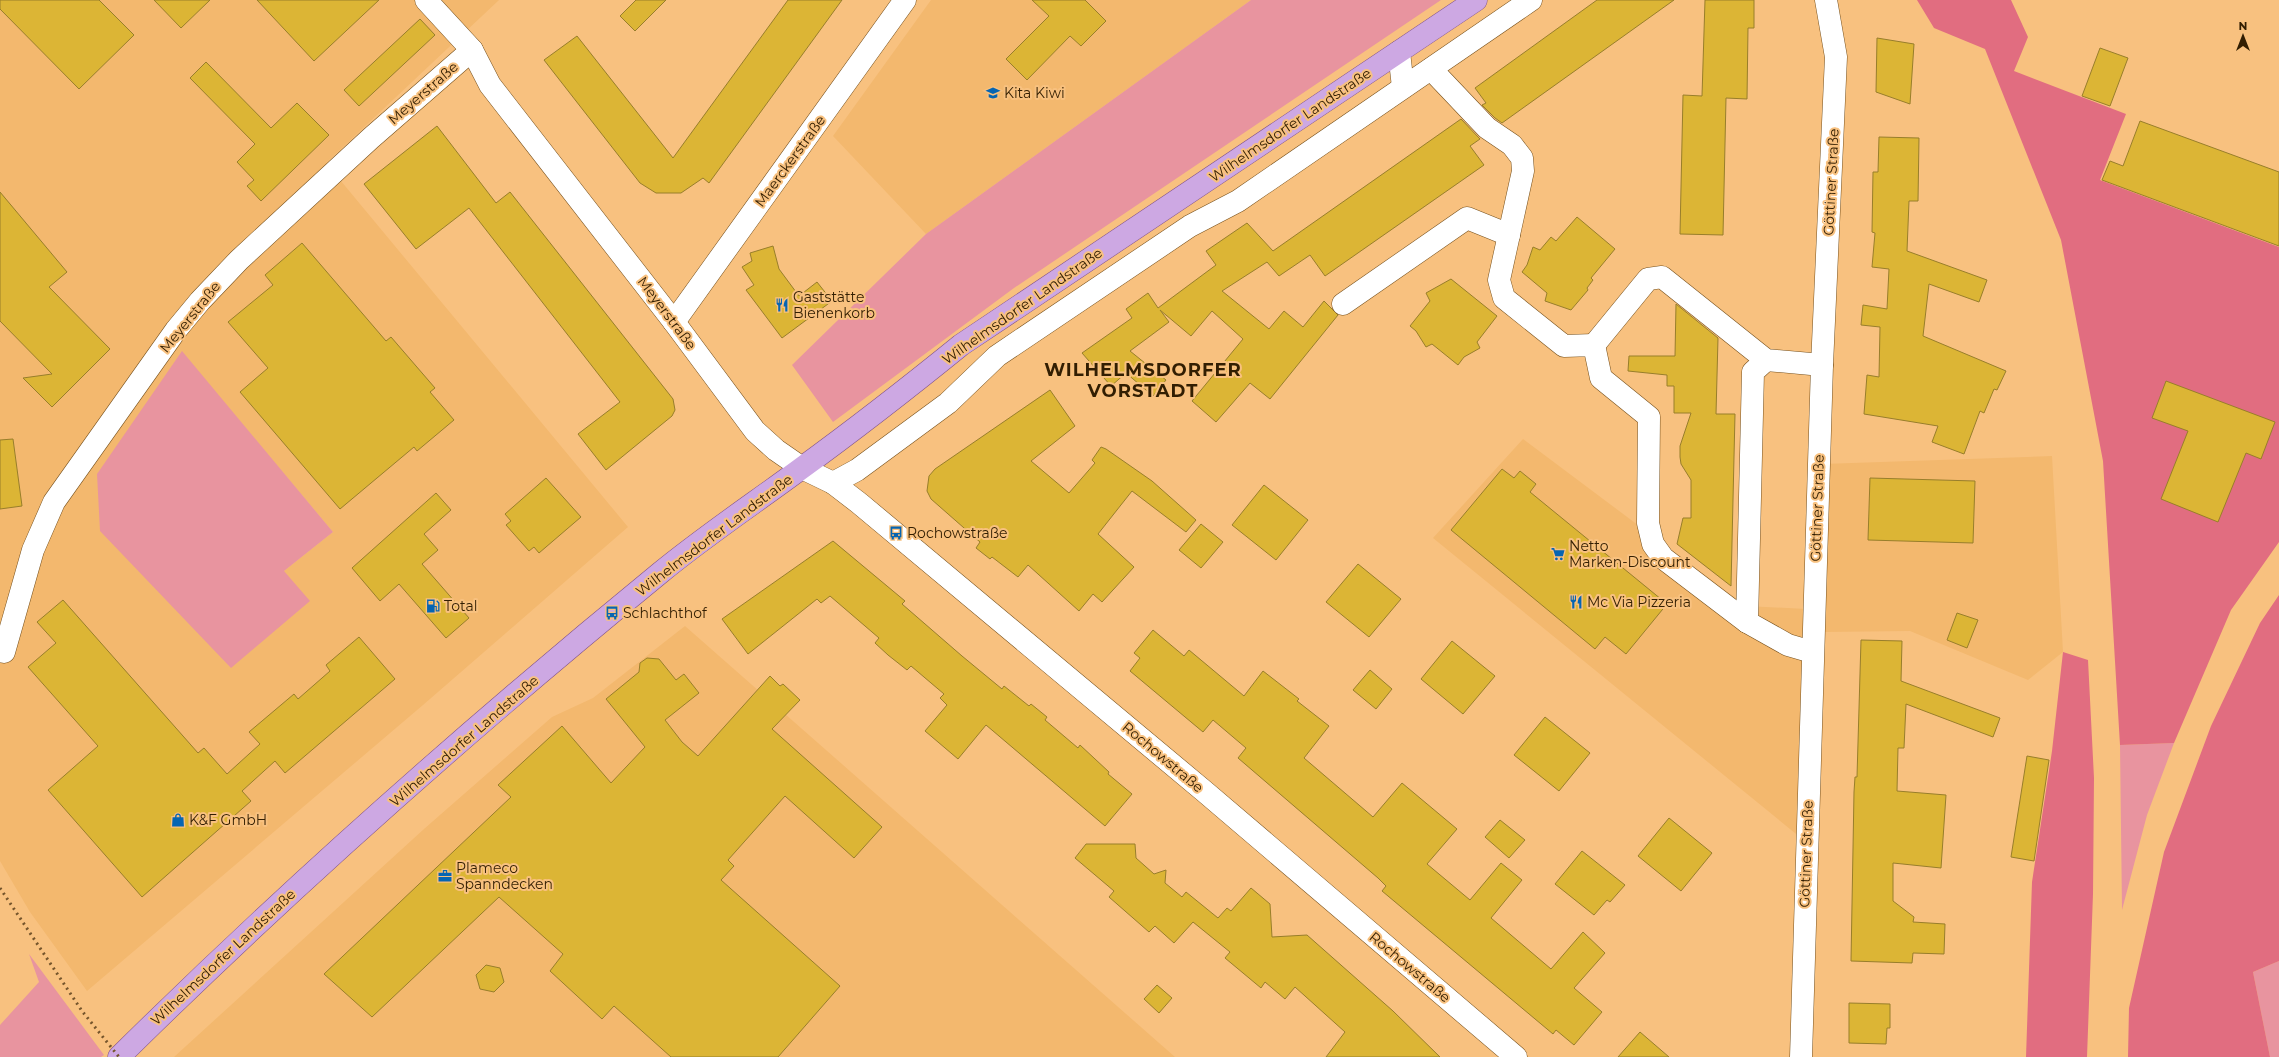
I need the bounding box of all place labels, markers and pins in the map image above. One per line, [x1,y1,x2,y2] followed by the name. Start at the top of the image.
[1004,84,1065,102] place label: Kita Kiwi
[985,85,1001,101] school or university icon: Kita Kiwi
[793,288,875,322] place label: Gaststätte Bienenkorb
[774,297,790,313] restaurant icon: Gaststätte Bienenkorb
[907,524,1008,542] place label: Rochowstraße
[888,525,904,541] bus stop icon: Rochowstraße
[1569,537,1691,571] place label: Netto Marken-Discount
[1550,546,1566,562] supermarket icon: Netto Marken-Discount
[1587,593,1691,611] place label: Mc Via Pizzeria
[1568,594,1584,610] restaurant icon: Mc Via Pizzeria
[444,597,477,615] place label: Total
[425,598,441,614] fuel station icon: Total
[623,604,708,622] place label: Schlachthof
[604,605,620,621] bus stop icon: Schlachthof
[189,811,267,829] place label: K&F GmbH
[170,812,186,828] shop icon: K&F GmbH
[456,859,553,893] place label: Plameco Spanndecken
[437,868,453,884] office icon: Plameco Spanndecken

